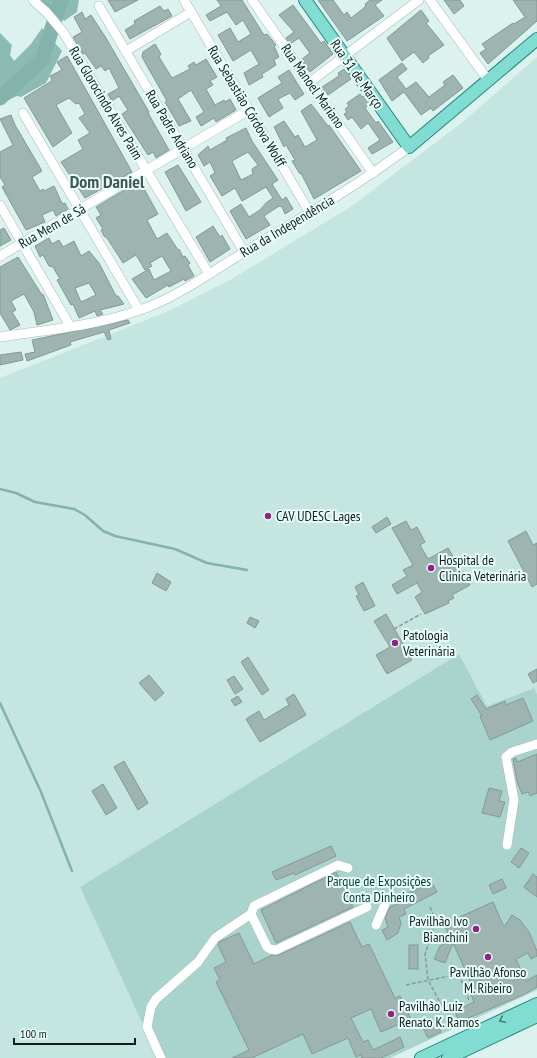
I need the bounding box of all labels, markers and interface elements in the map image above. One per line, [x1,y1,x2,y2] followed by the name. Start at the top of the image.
[326,36,388,112] street label: Rua 31 de Março
[277,40,349,132] street label: Rua Manoel Mariano
[204,42,290,170] street label: Rua Sebastião Córdova Wolff
[65,43,147,163] street label: Rua Glorocindo Alves Paim
[141,86,203,172] street label: Rua Padre Adriano
[70,170,145,193] district label: Dom Daniel
[237,191,337,261] street label: Rua da Independência
[15,200,89,252] street label: Rua Mem de Sá
[276,507,361,525] place label: CAV UDESC Lages
[263,511,273,521] marker: CAV UDESC Lages
[439,551,526,585] place label: Hospital de Clinica Veterinária
[426,563,436,573] marker: Hospital de Clinica Veterinária
[402,626,455,660] place label: Patologia Veterinária
[390,638,400,648] marker: Patologia Veterinária
[327,872,431,906] park label: Parque de Exposições Conta Dinheiro
[409,912,468,946] place label: Pavilhão Ivo Bianchini
[471,924,481,934] marker: Pavilhão Ivo Bianchini
[483,952,493,962] marker: Pavilhão Afonso M. Ribeiro
[450,963,526,997] place label: Pavilhão Afonso M. Ribeiro
[399,997,479,1031] place label: Pavilhão Luiz Renato K. Ramos
[386,1009,396,1019] marker: Pavilhão Luiz Renato K. Ramos
[498,1015,506,1023] one-way arrow
[14,1020,135,1046] scale bar
[20,1026,47,1041] text: 100 m

